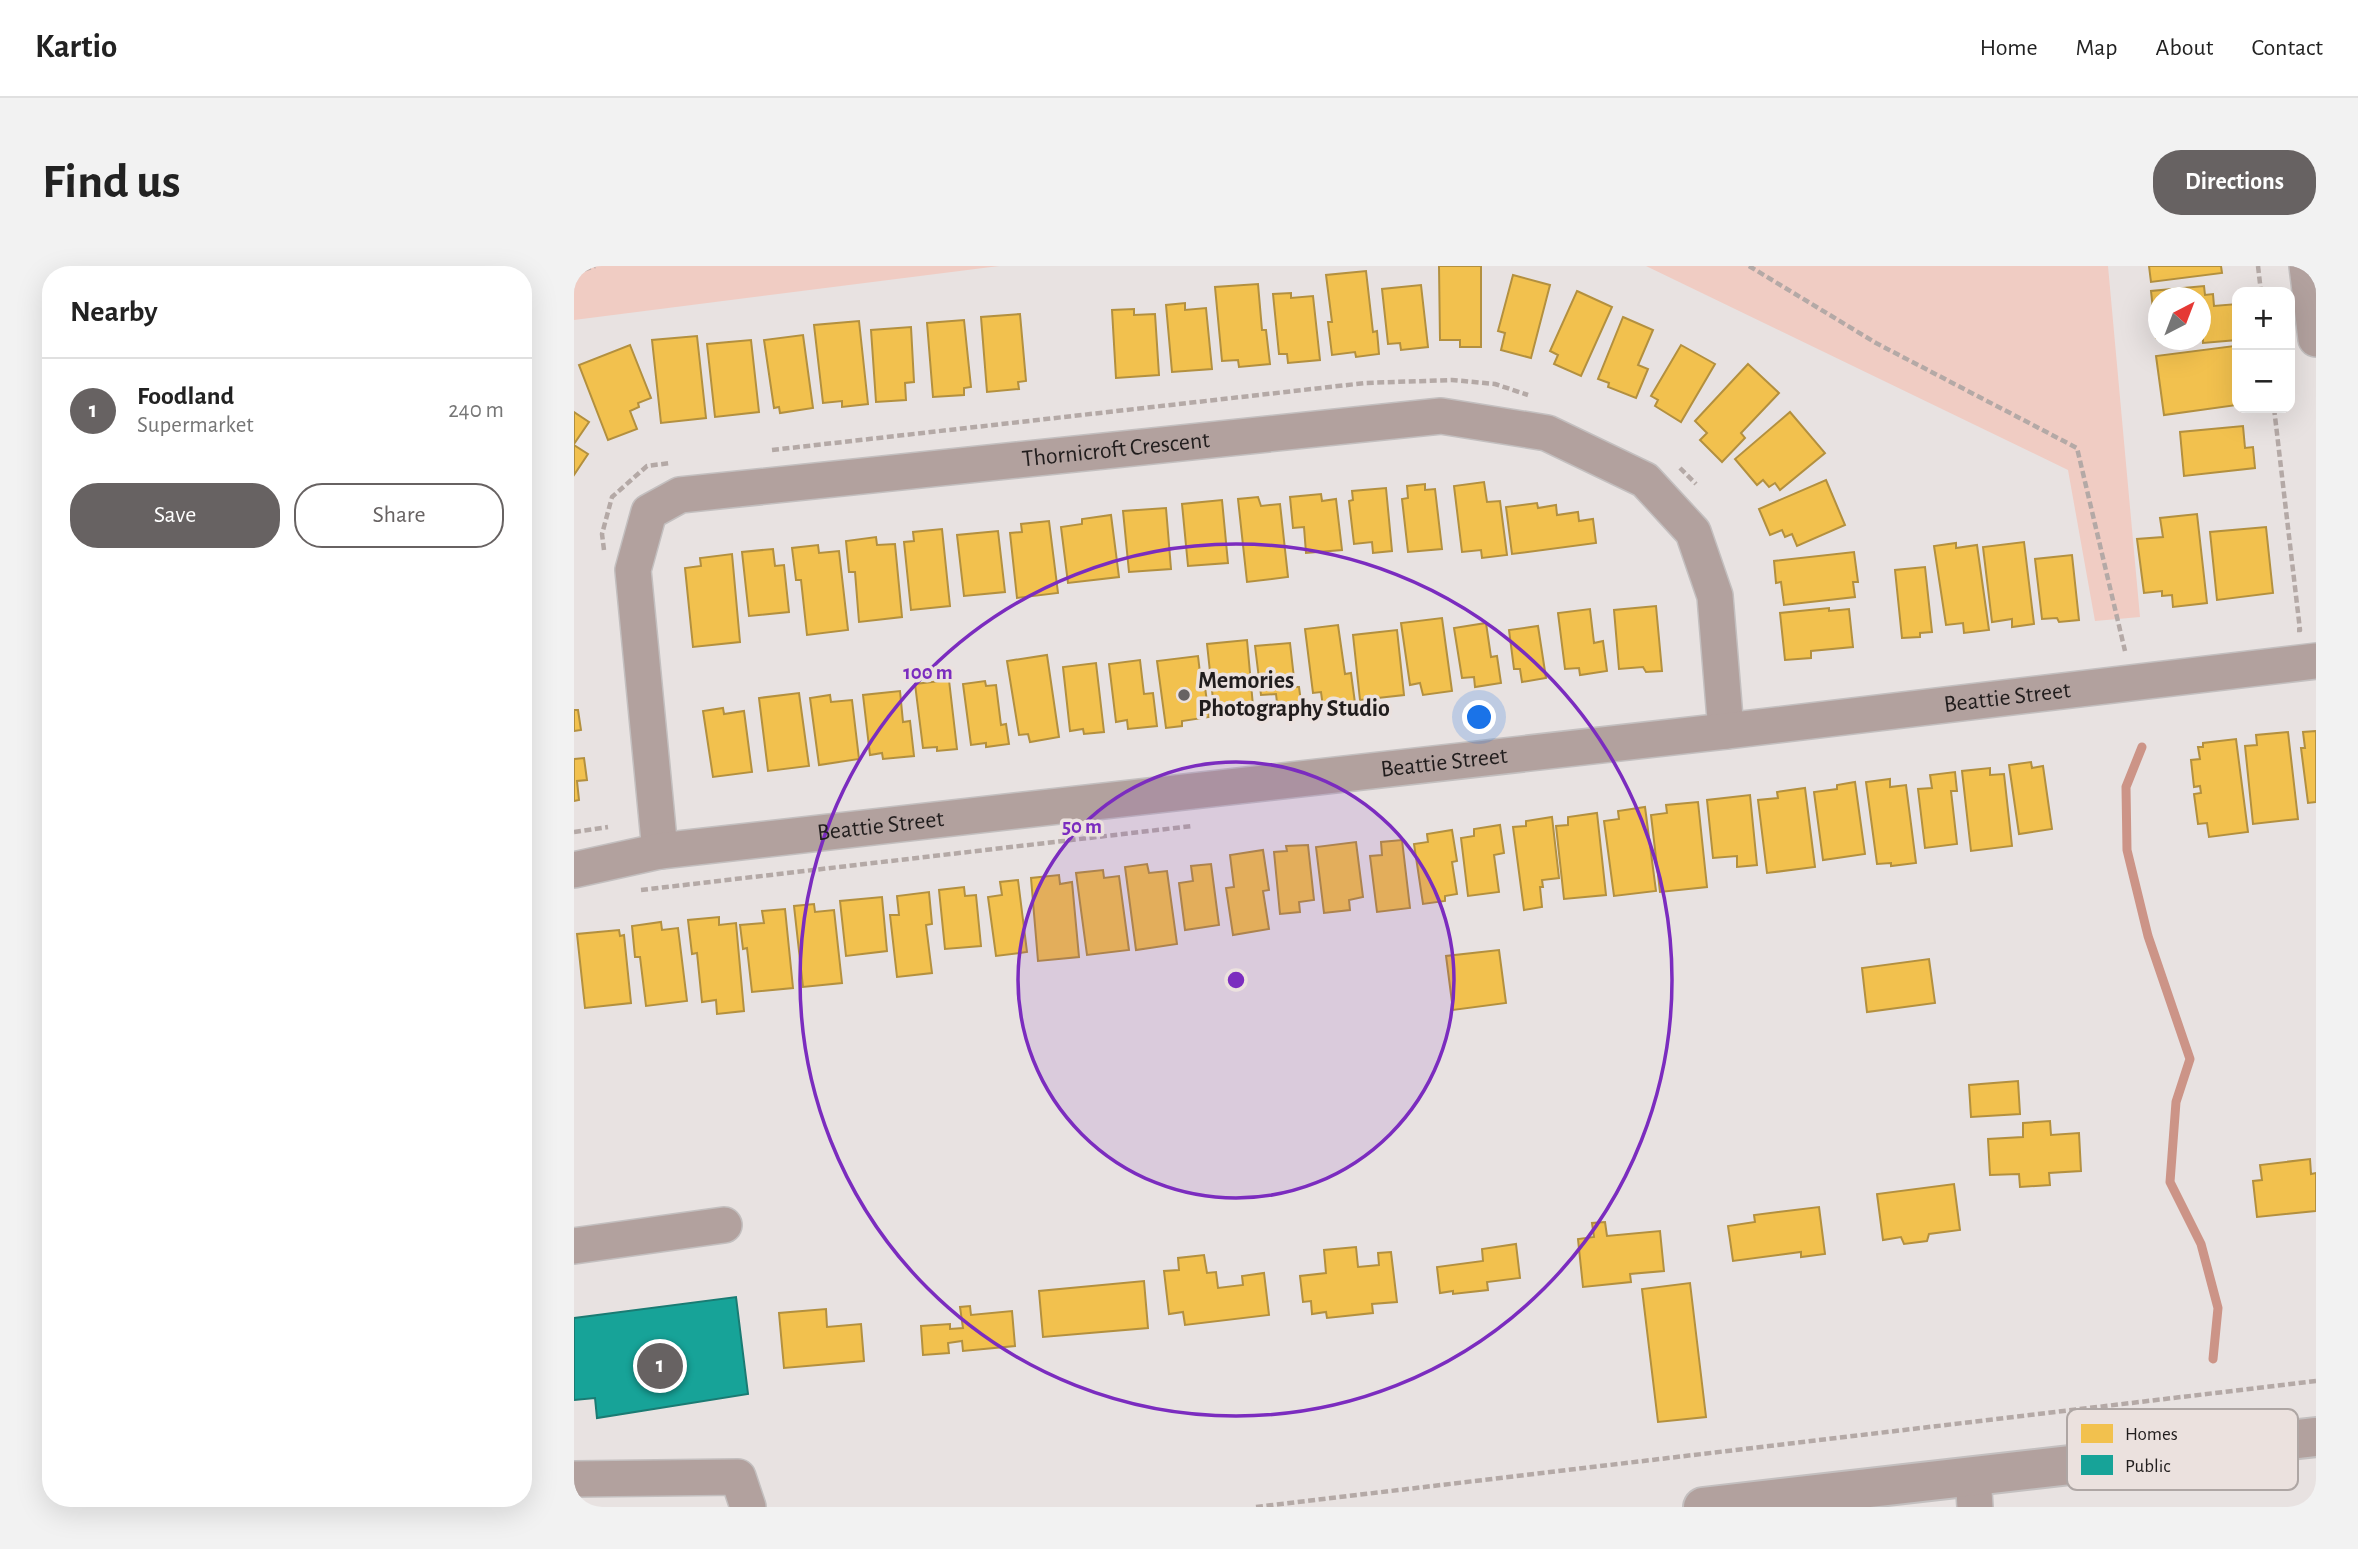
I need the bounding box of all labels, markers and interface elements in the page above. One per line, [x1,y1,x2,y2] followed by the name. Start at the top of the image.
[35,31,117,64] text: Kartio
[1980,36,2038,60] text: Home
[2076,36,2118,60] text: Map
[2156,36,2213,60] text: About
[2251,36,2323,60] text: Contact
[2153,150,2316,215] button: Directions
[42,158,181,207] text: Find us
[2148,287,2211,350] north arrow
[2232,287,2295,413] map controls
[2232,287,2295,350] button: +
[70,297,158,327] text: Nearby
[2232,350,2295,413] button: −
[137,383,234,409] text: Foodland
[89,399,97,422] text: 1
[448,399,504,422] text: 240 m
[137,414,254,437] text: Supermarket
[1021,428,1211,471] street label: Thornicroft Crescent
[70,483,280,548] button: Save
[294,483,504,548] button: Share
[903,662,953,683] text: 100 m
[1198,669,1390,721] place label: Memories Photography Studio
[1942,678,2072,717] street label: Beattie Street
[1176,687,1192,703] marker: Memories Photography Studio
[1462,700,1496,734] your location
[1379,744,1509,782] street label: Beattie Street
[816,807,946,845] street label: Beattie Street
[1062,816,1102,837] text: 50 m
[1224,968,1248,992] centre of rings
[637,1340,683,1392] pin: 1
[2067,1409,2298,1490] legend
[2125,1425,2178,1444] text: Homes
[2125,1457,2171,1476] text: Public

